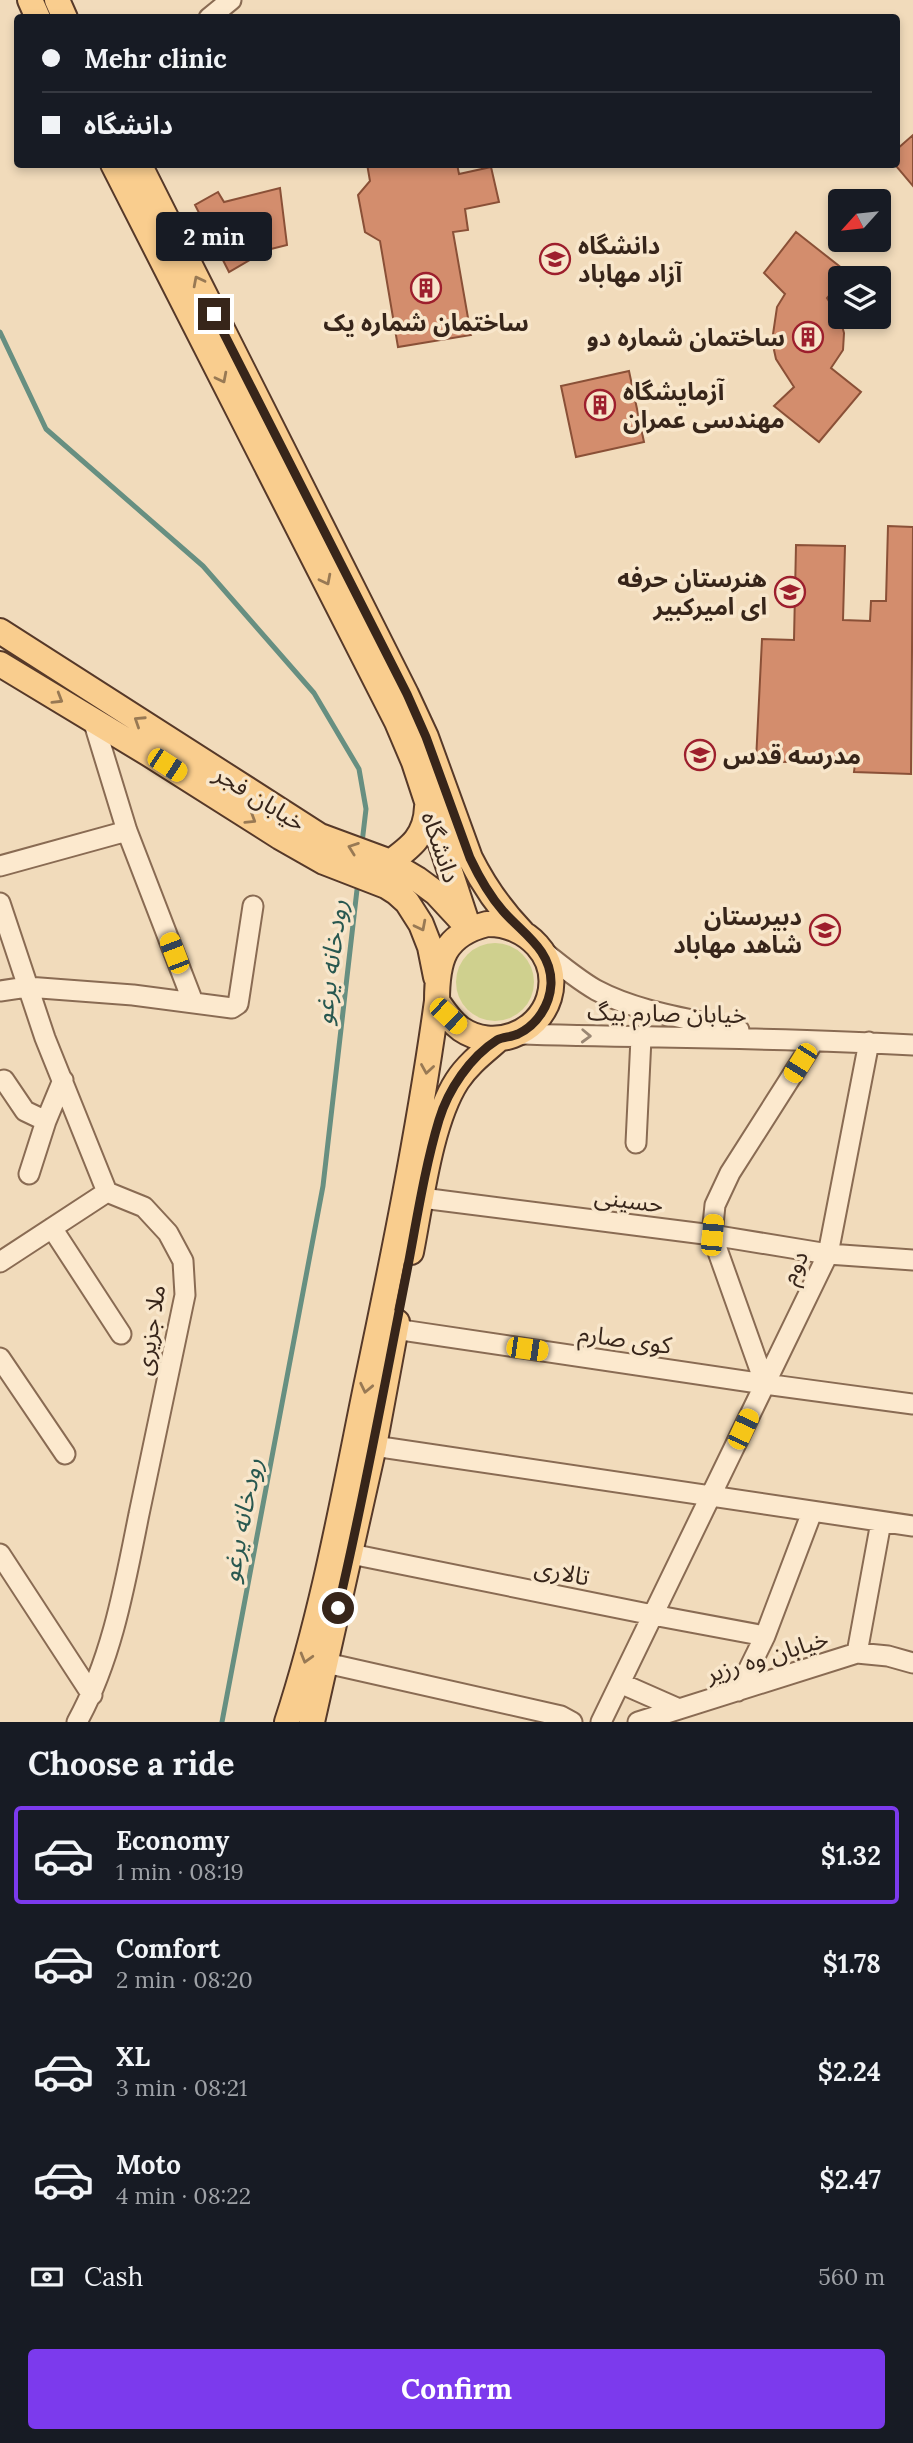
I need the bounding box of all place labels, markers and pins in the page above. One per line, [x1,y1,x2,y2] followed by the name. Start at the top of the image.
[578,230,683,289] place label: دانشگاه آزاد مهاباد
[538,242,572,276] school or university icon: دانشگاه آزاد مهاباد
[409,271,443,305] building icon: ساختمان شماره یک
[323,307,529,338] place label: ساختمان شماره یک
[791,320,825,354] building icon: ساختمان شماره دو
[587,322,785,353] place label: ساختمان شماره دو
[623,376,785,435] place label: آزمایشگاه مهندسی عمران
[583,388,617,422] building icon: آزمایشگاه مهندسی عمران
[617,563,767,622] place label: هنرستان حرفه ای امیرکبیر
[773,575,807,609] school or university icon: هنرستان حرفه ای امیرکبیر
[683,738,717,772] school or university icon: مدرسه قدس
[723,740,861,771] place label: مدرسه قدس
[673,901,802,960] place label: دبیرستان شاهد مهاباد
[808,913,842,947] school or university icon: دبیرستان شاهد مهاباد

